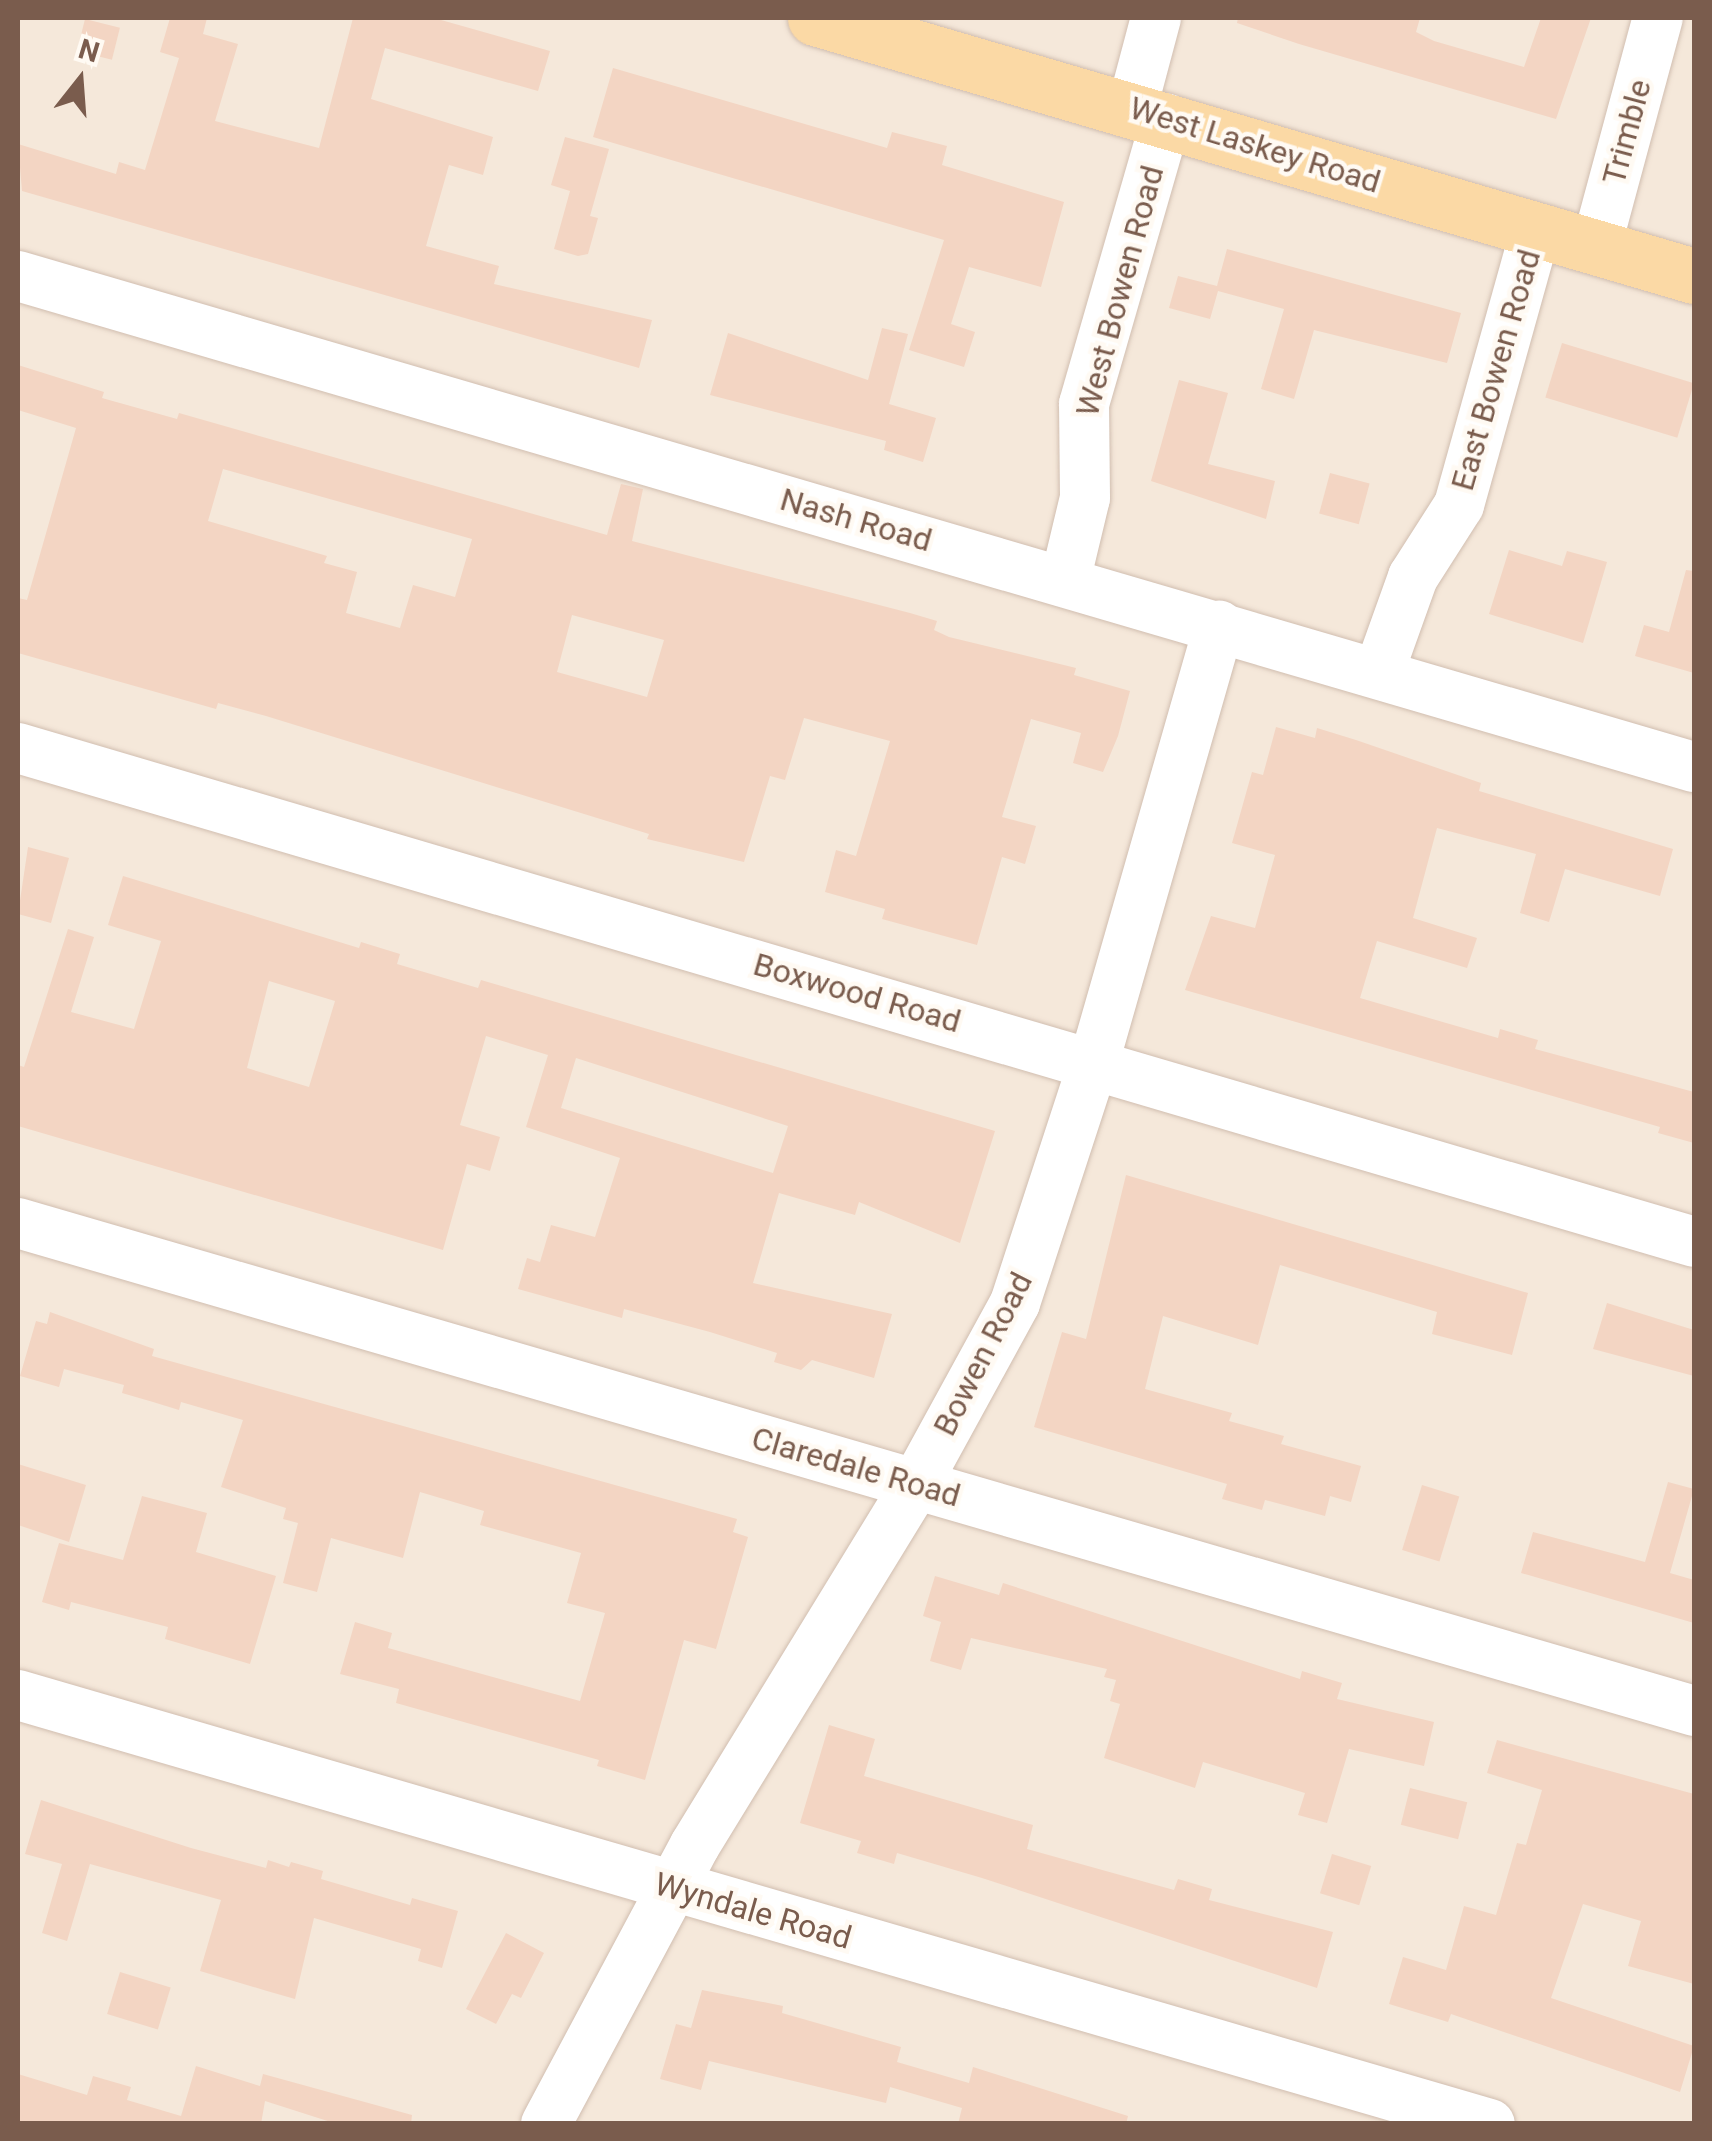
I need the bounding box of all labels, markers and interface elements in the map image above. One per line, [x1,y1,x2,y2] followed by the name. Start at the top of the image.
[30,30,130,130] north arrow
[75,32,103,69] text: N
[1595,75,1659,189] street label: Trimble
[1125,89,1385,201] street label: West Laskey Road
[1068,161,1172,421] street label: West Bowen Road
[1443,245,1549,495] street label: East Bowen Road
[776,480,936,560] street label: Nash Road
[749,945,965,1041] street label: Boxwood Road
[925,1266,1041,1442] street label: Bowen Road
[747,1419,965,1515] street label: Claredale Road
[650,1865,856,1957] street label: Wyndale Road

